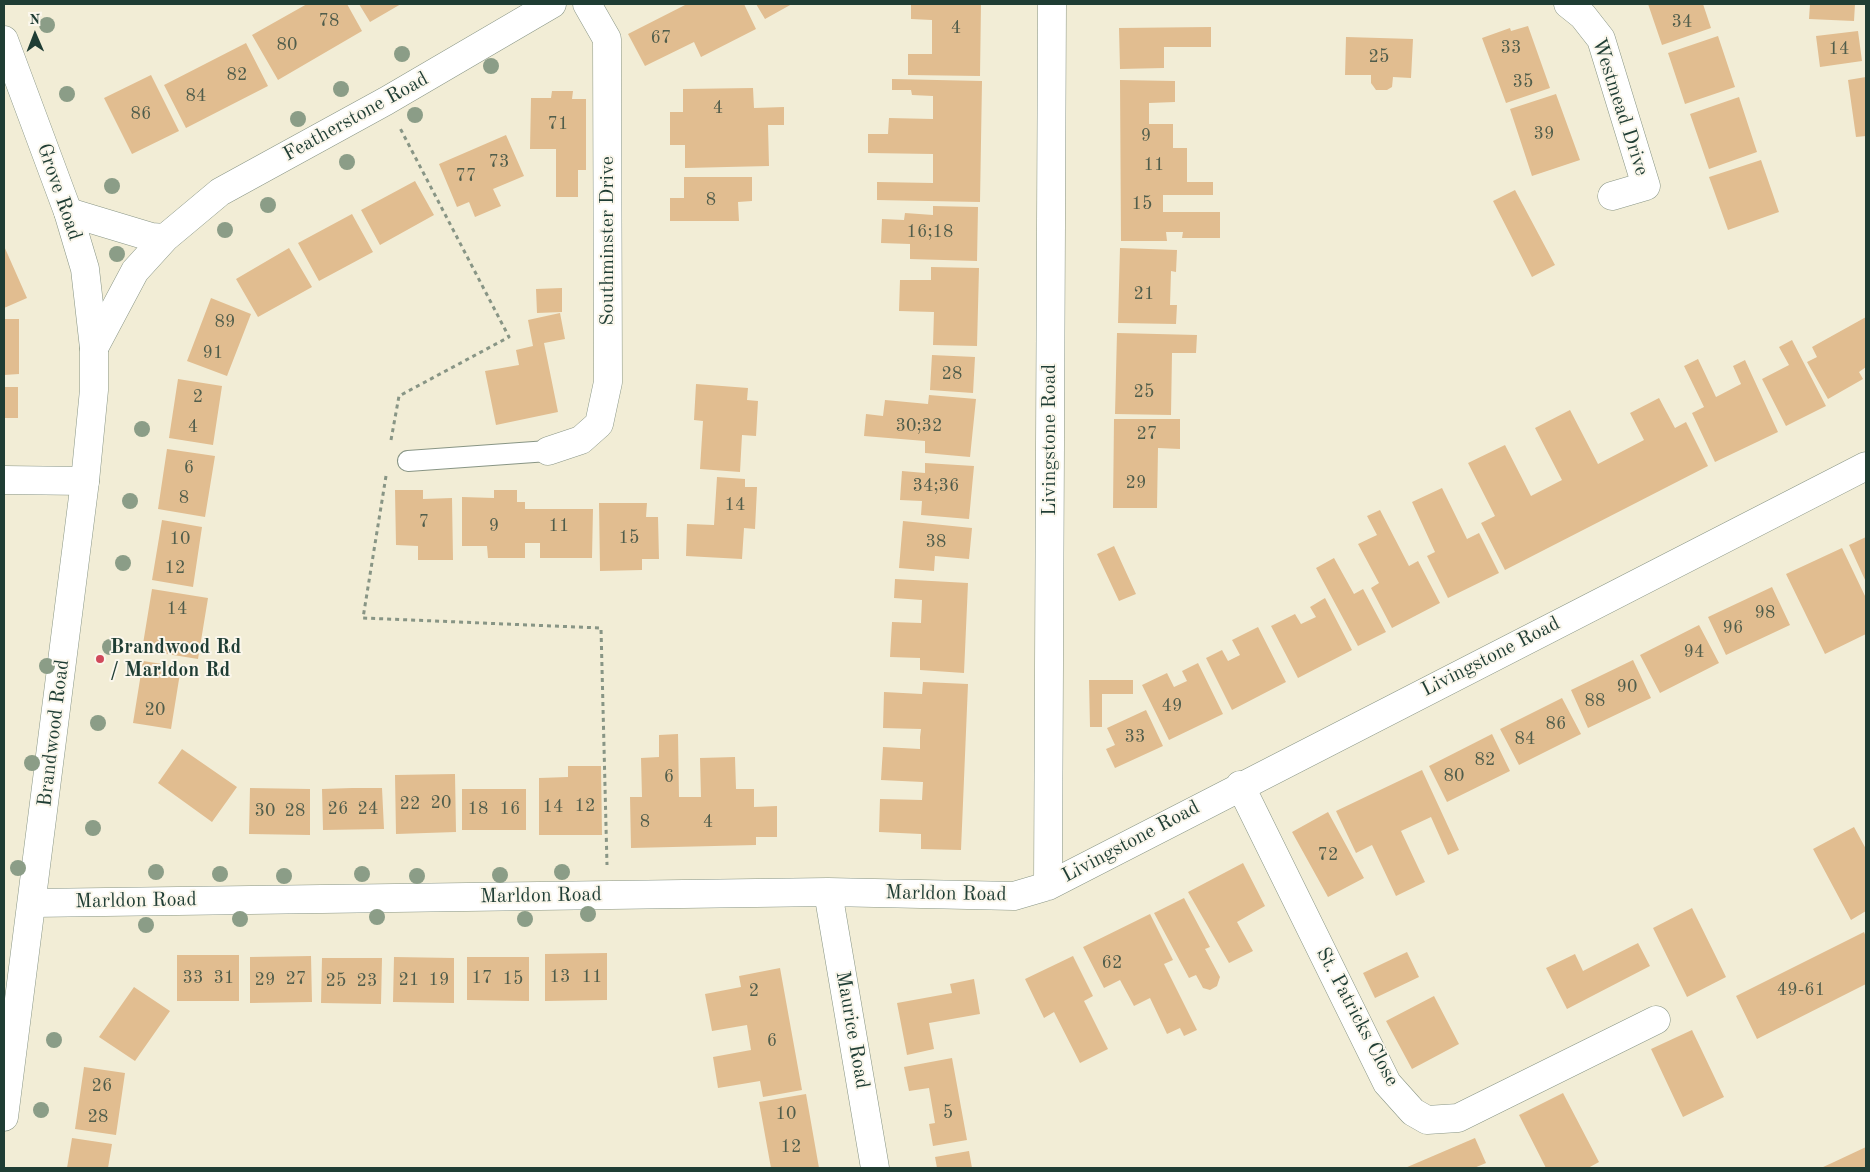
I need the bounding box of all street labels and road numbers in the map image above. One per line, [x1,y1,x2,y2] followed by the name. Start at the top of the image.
[1586,35,1654,179] street label: Westmead Drive
[279,67,433,167] street label: Featherstone Road
[31,140,87,244] street label: Grove Road
[596,156,620,326] street label: Southminster Drive
[1038,364,1062,516] street label: Livingstone Road
[1418,612,1564,702] street label: Livingstone Road
[33,658,75,808] street label: Brandwood Road
[1058,796,1204,888] street label: Livingstone Road
[885,881,1007,907] street label: Marldon Road
[480,883,602,909] street label: Marldon Road
[75,888,197,914] street label: Marldon Road
[1310,943,1404,1091] street label: St. Patricks Close
[830,969,874,1091] street label: Maurice Road

